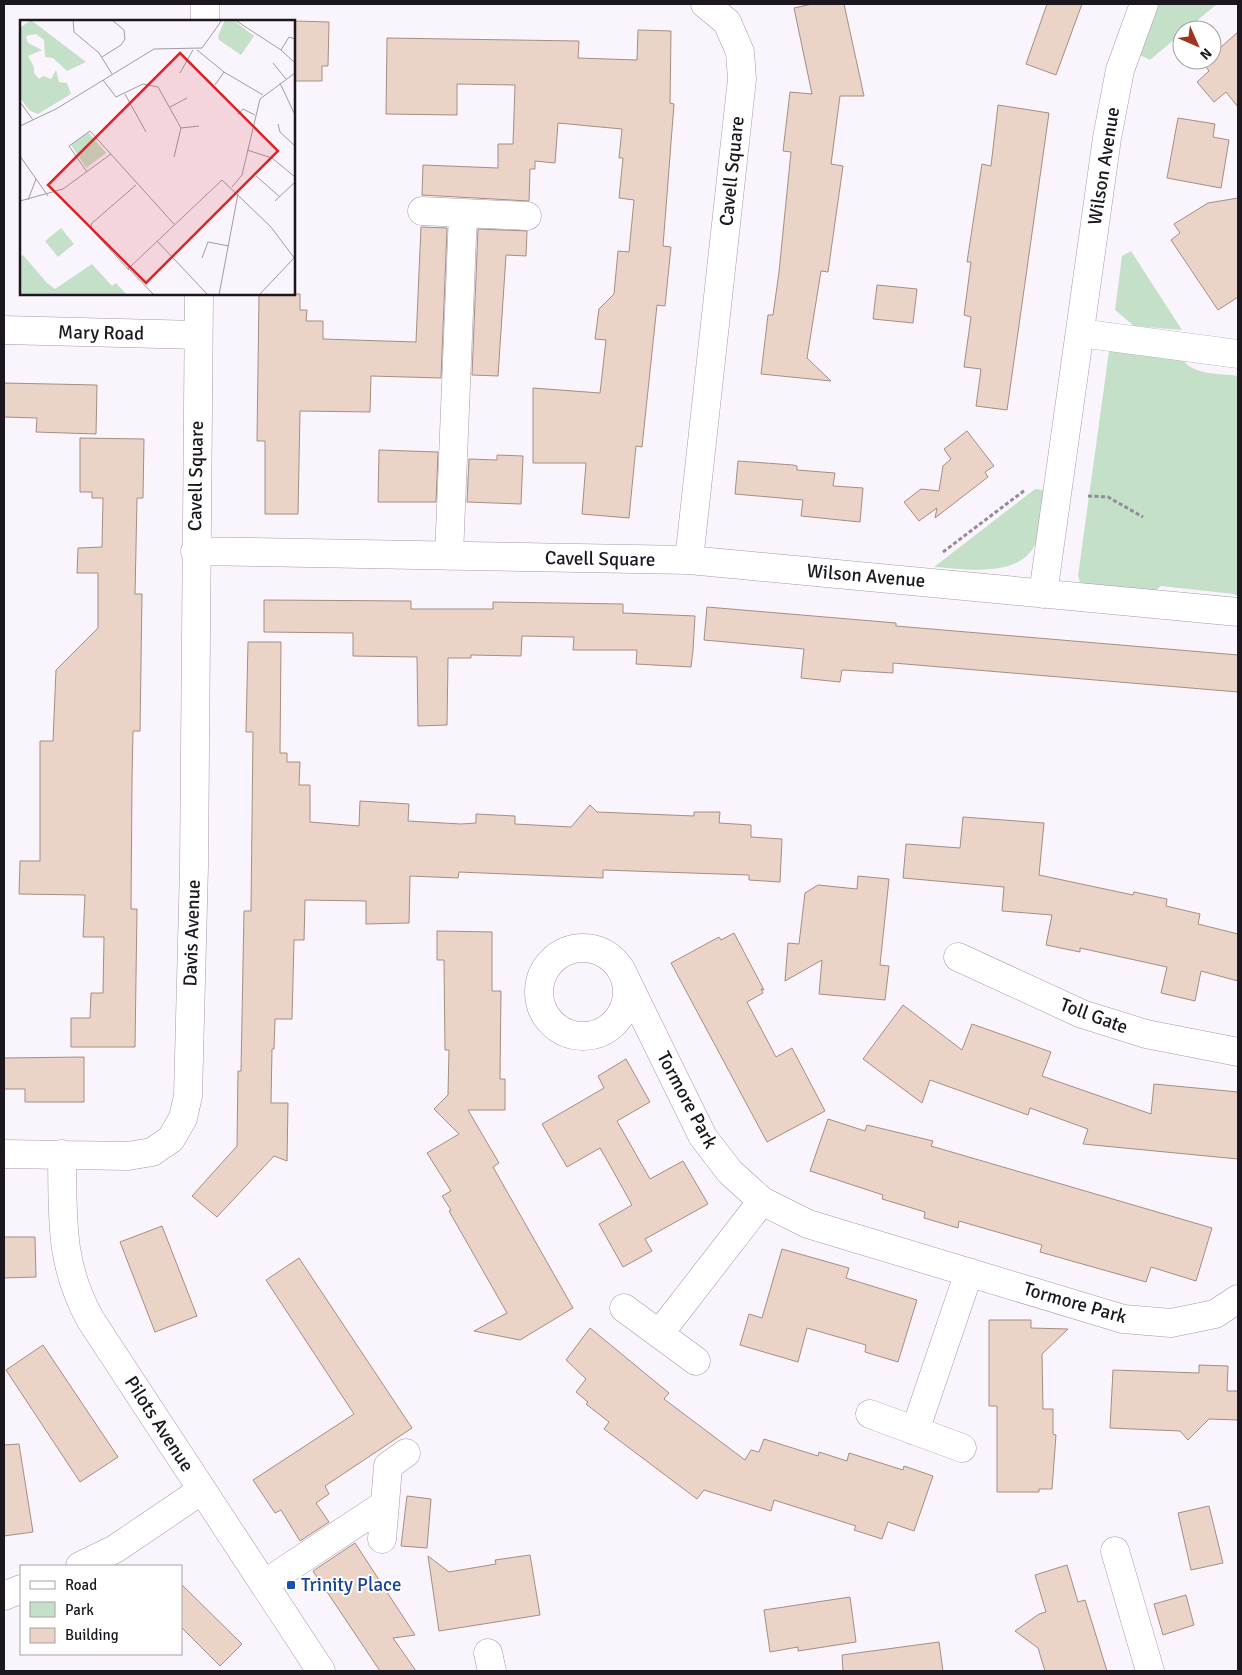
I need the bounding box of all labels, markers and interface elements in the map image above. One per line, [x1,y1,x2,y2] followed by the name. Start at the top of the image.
[20,20,295,295] inset map
[1172,20,1222,70] north arrow
[1196,44,1215,63] text: N
[1083,105,1125,227] street label: Wilson Avenue
[714,115,750,227] street label: Cavell Square
[58,320,144,346] street label: Mary Road
[183,421,209,531] street label: Cavell Square
[545,546,655,572] street label: Cavell Square
[806,559,926,593] street label: Wilson Avenue
[178,879,206,987] street label: Davis Avenue
[1057,993,1131,1039] street label: Toll Gate
[651,1047,723,1153] street label: Tormore Park
[1021,1277,1130,1329] street label: Tormore Park
[119,1372,199,1476] street label: Pilots Avenue
[20,1565,182,1655] legend
[301,1573,401,1597] place label: Trinity Place
[65,1576,97,1594] text: Road
[285,1579,297,1591] marker: Trinity Place
[65,1601,94,1619] text: Park
[65,1626,119,1644] text: Building

